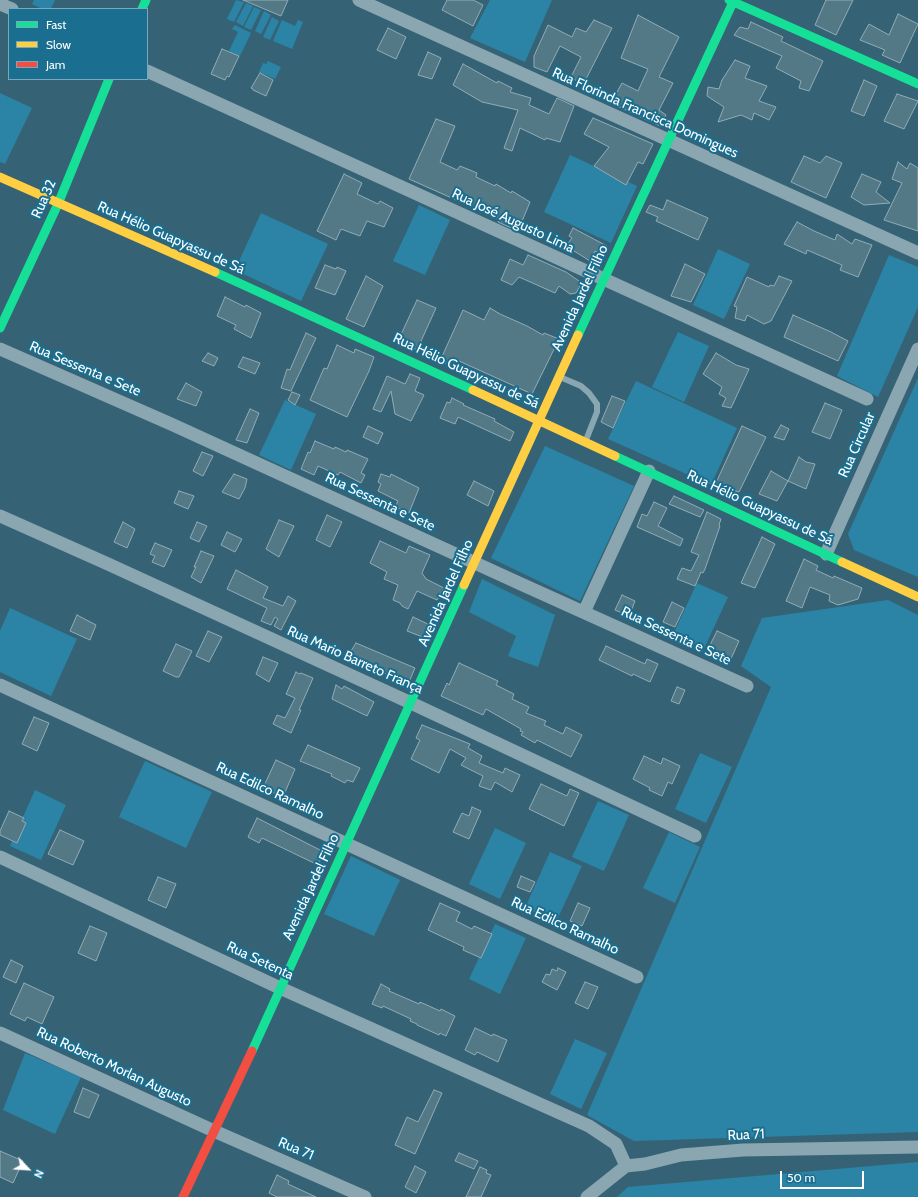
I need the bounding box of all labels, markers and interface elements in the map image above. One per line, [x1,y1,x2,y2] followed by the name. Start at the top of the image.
[8,8,148,80] legend
[46,17,66,32] text: Fast
[46,37,71,52] text: Slow
[46,57,65,72] text: Jam
[549,64,741,162] street label: Rua Florinda Francisca Domingues
[28,177,60,221] street label: Rua 32
[449,185,577,257] street label: Rua José Augusto Lima
[95,198,247,278] street label: Rua Hélio Guapyassu de Sá
[548,242,612,354] street label: Avenida Jardel Filho
[390,330,542,412] street label: Rua Hélio Guapyassu de Sá
[27,338,143,400] street label: Rua Sessenta e Sete
[835,410,879,480] street label: Rua Circular
[684,467,836,549] street label: Rua Hélio Guapyassu de Sá
[322,469,438,535] street label: Rua Sessenta e Sete
[415,537,477,649] street label: Avenida Jardel Filho
[618,603,734,669] street label: Rua Sessenta e Sete
[285,622,425,698] street label: Rua Mario Barreto França
[214,759,326,823] street label: Rua Edilco Ramalho
[279,831,343,943] street label: Avenida Jardel Filho
[509,894,621,958] street label: Rua Edilco Ramalho
[224,938,296,984] street label: Rua Setenta
[34,1024,194,1110] street label: Rua Roberto Morlan Augusto
[727,1126,765,1144] street label: Rua 71
[276,1134,316,1164] street label: Rua 71
[8,1149,48,1189] north arrow
[782,1163,866,1189] scale bar
[31,1168,47,1181] text: N
[787,1170,815,1185] text: 50 m

